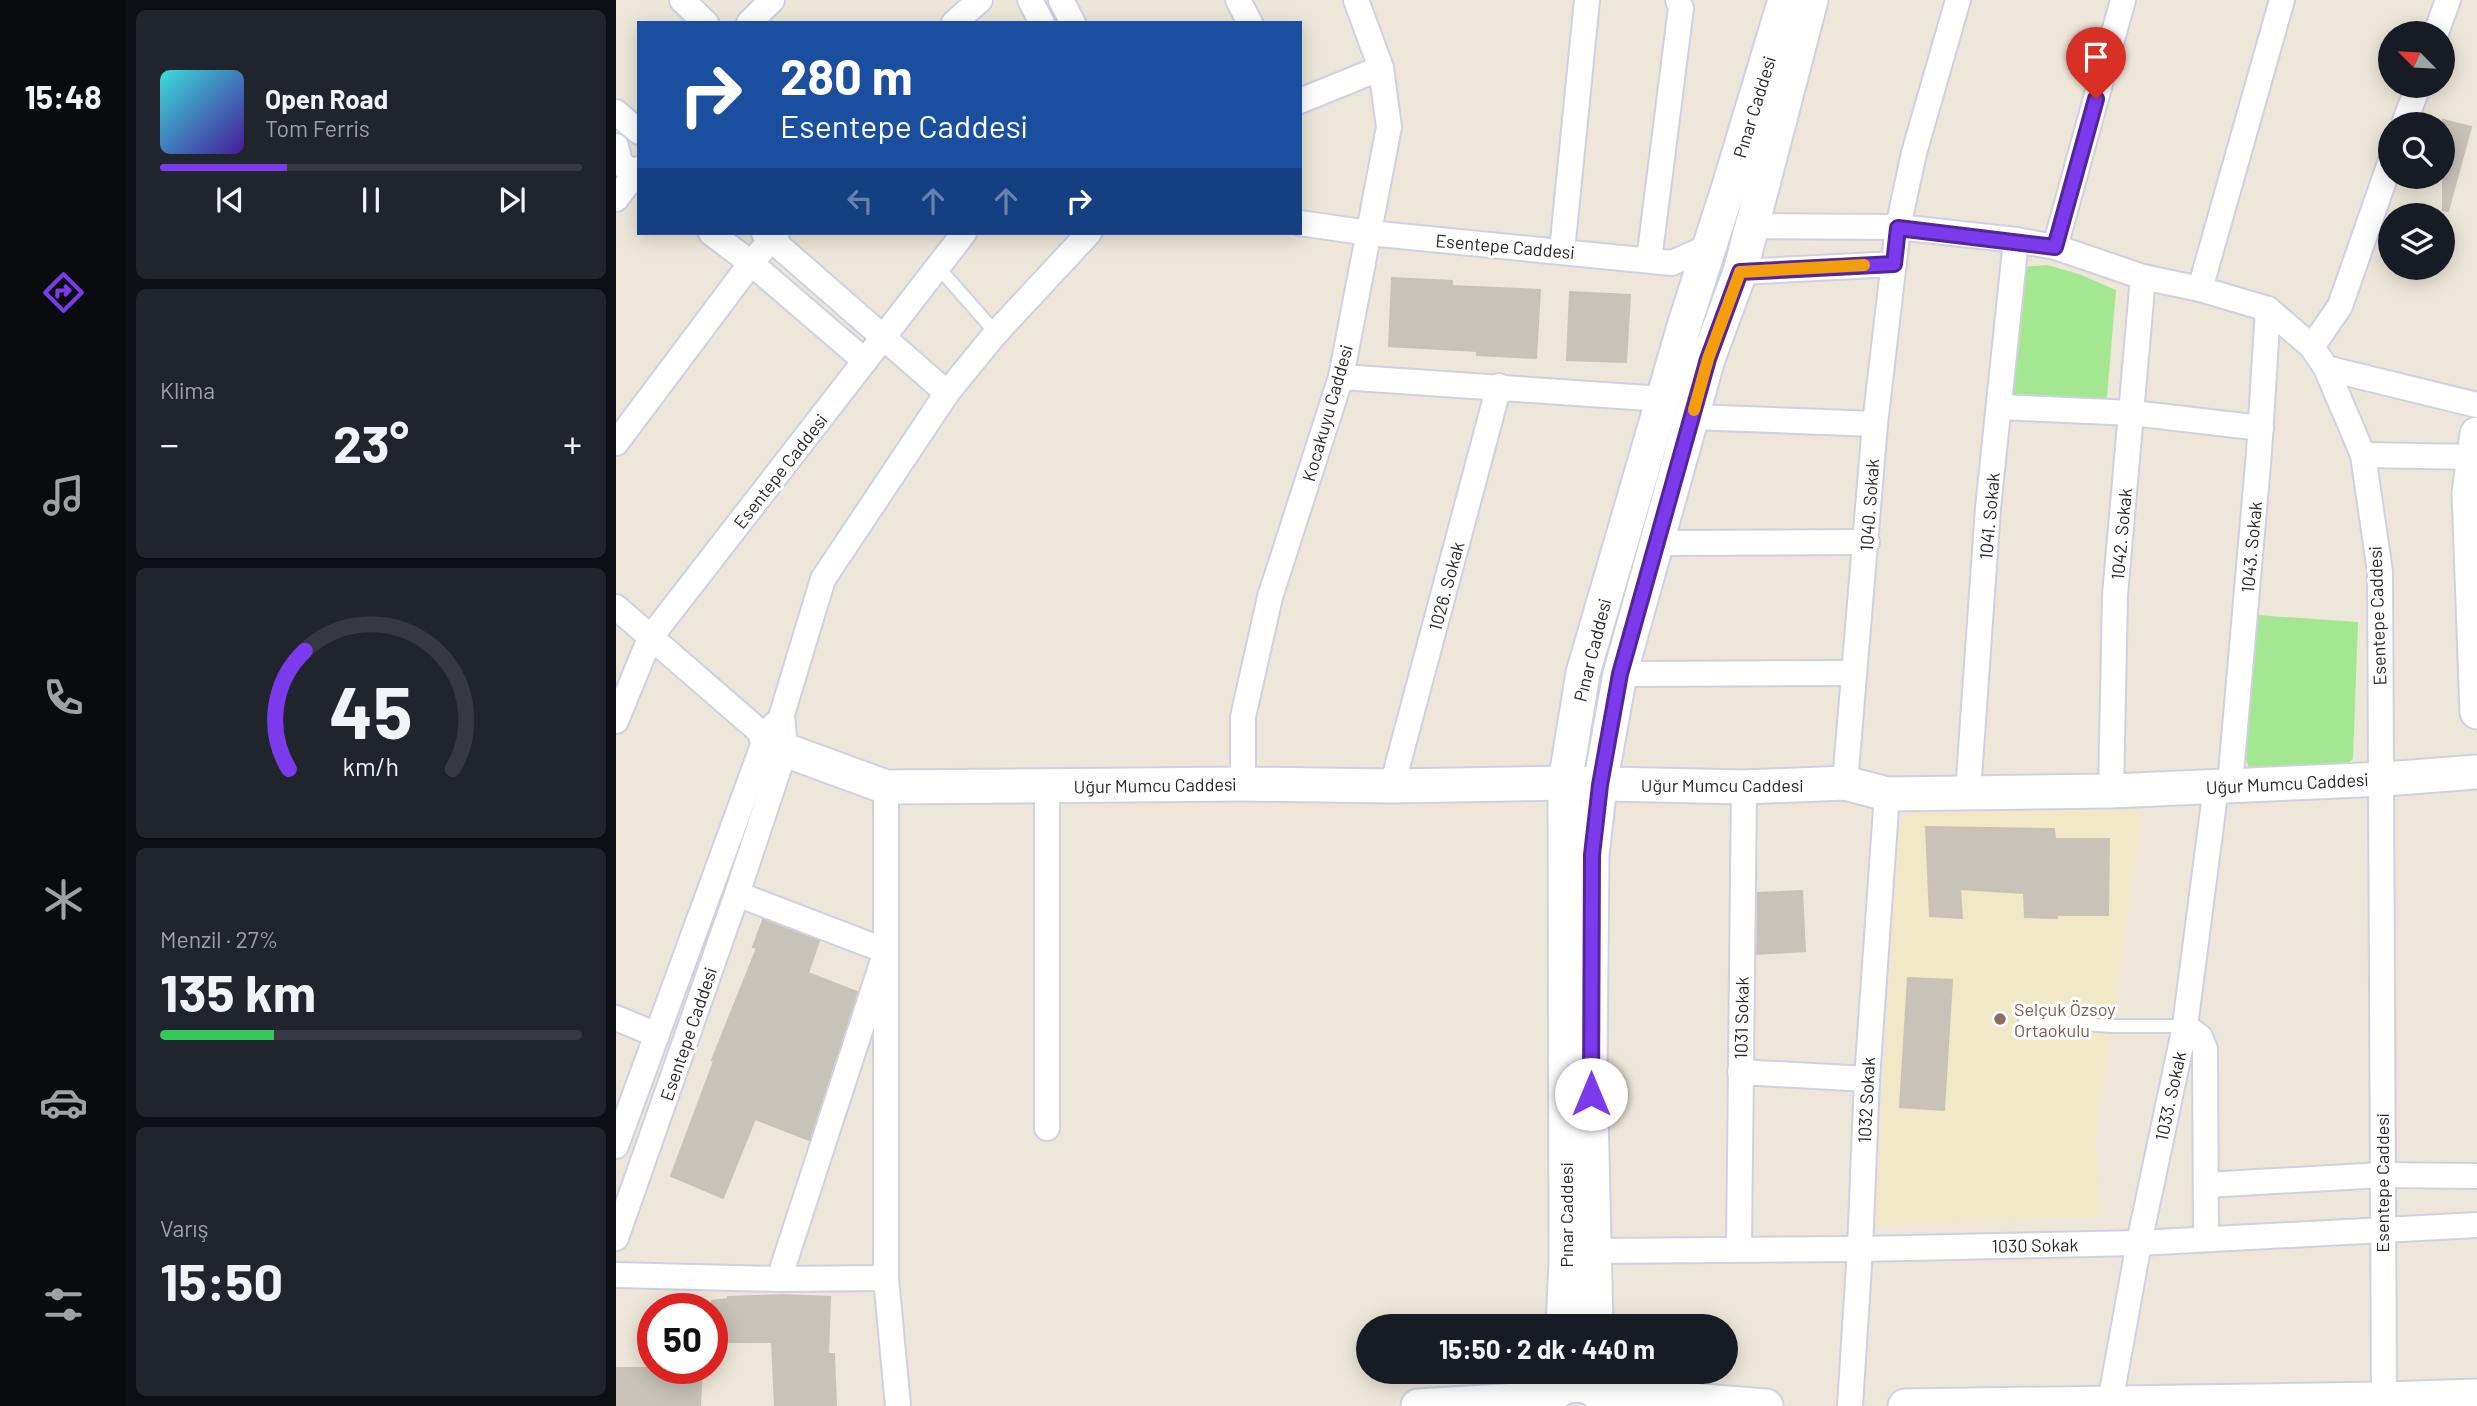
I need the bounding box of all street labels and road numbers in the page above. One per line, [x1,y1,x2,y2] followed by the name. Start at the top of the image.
[1728,54,1780,160] street label: Pınar Caddesi
[1435,229,1575,263] street label: Esentepe Caddesi
[1297,342,1357,484] street label: Kocakuyu Caddesi
[728,409,832,533] street label: Esentepe Caddesi
[1855,458,1883,552] street label: 1040. Sokak
[1974,472,2004,560] street label: 1041. Sokak
[2106,487,2136,581] street label: 1042. Sokak
[2236,500,2266,594] street label: 1043. Sokak
[1424,539,1468,633] street label: 1026. Sokak
[2364,546,2390,686] street label: Esentepe Caddesi
[1569,596,1615,704] street label: Pınar Caddesi
[2205,768,2369,798] street label: Uğur Mumcu Caddesi
[1074,773,1236,797] street label: Uğur Mumcu Caddesi
[1641,774,1803,796] street label: Uğur Mumcu Caddesi
[655,965,721,1103] street label: Esentepe Caddesi
[1729,976,1753,1060] street label: 1031 Sokak
[2150,1049,2190,1143] street label: 1033. Sokak
[1853,1056,1879,1144] street label: 1032 Sokak
[2371,1113,2393,1253] street label: Esentepe Caddesi
[1555,1162,1577,1268] street label: Pınar Caddesi
[1991,1233,2079,1257] street label: 1030 Sokak

